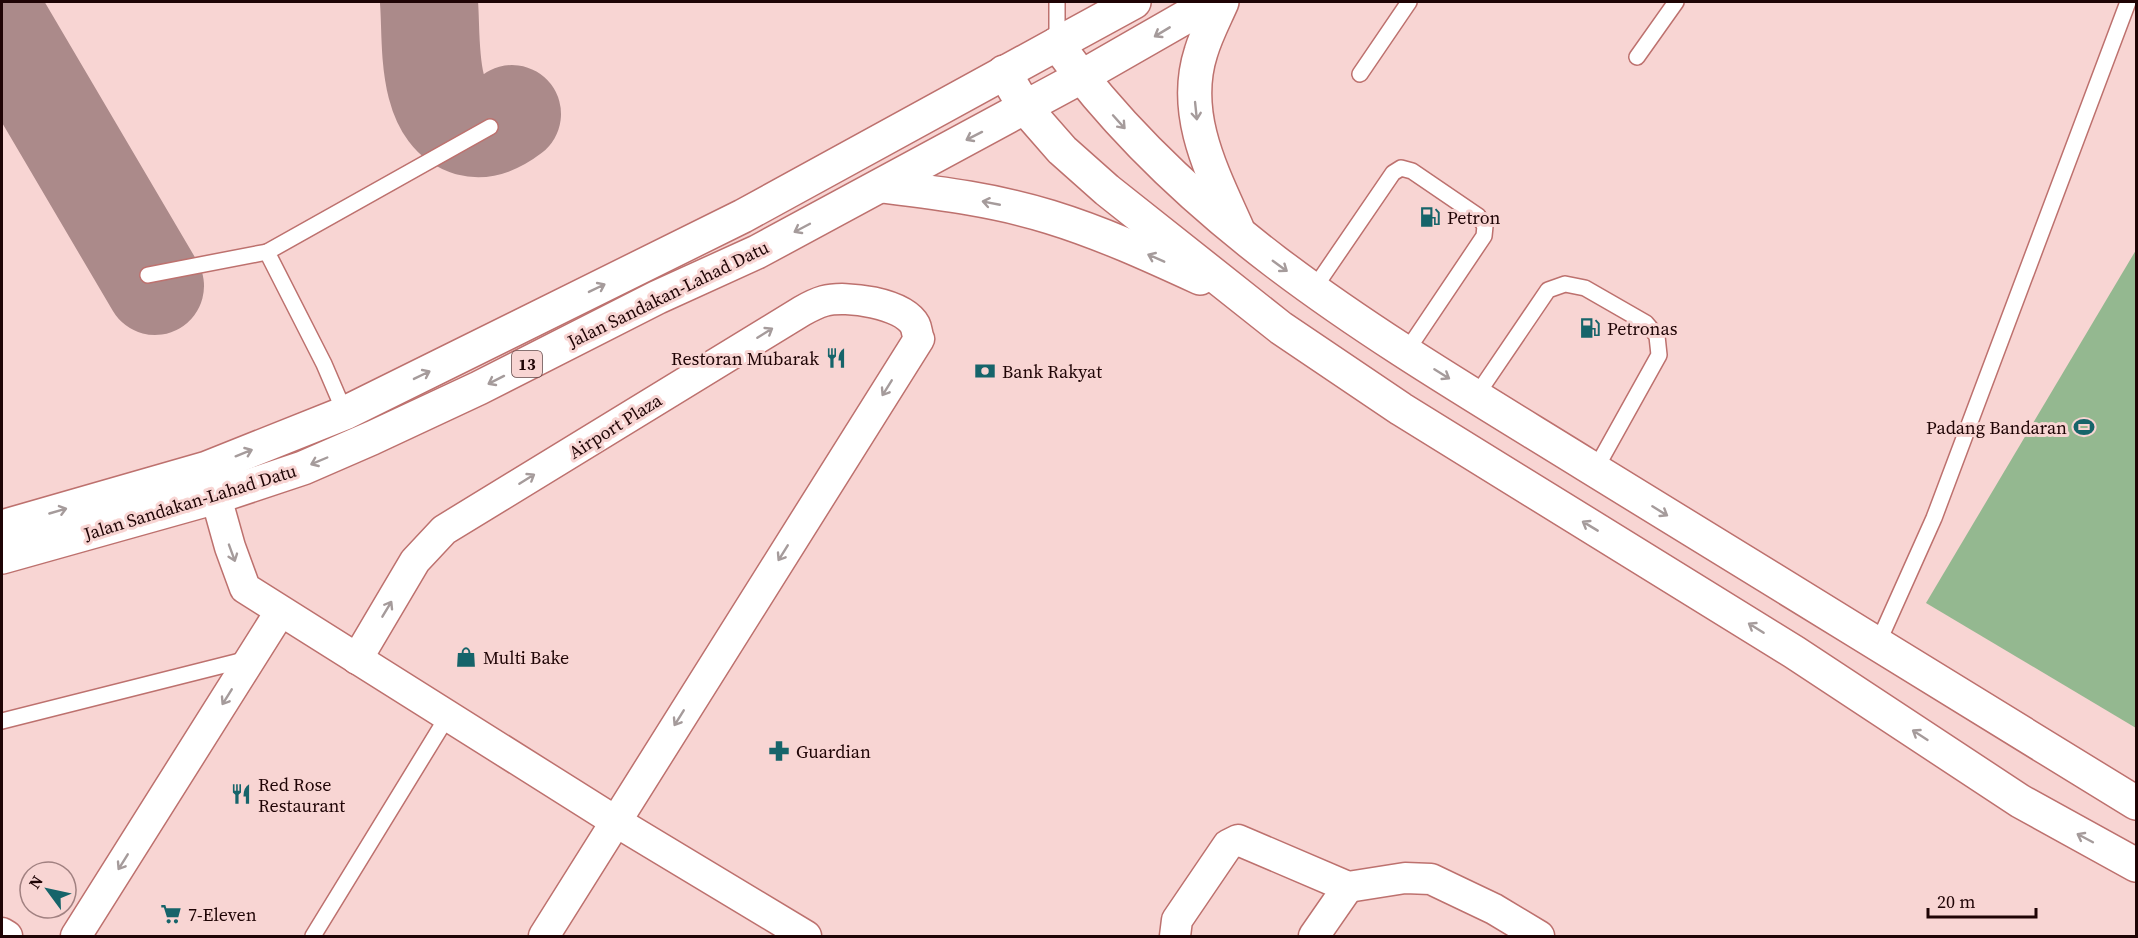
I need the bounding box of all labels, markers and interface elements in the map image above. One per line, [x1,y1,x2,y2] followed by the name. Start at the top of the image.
[1154,26,1171,38] one-way arrow
[1191,100,1202,120] one-way arrow
[1112,114,1127,129] one-way arrow
[965,130,983,142] one-way arrow
[982,197,1002,208] one-way arrow
[1418,205,1442,229] fuel station icon: Petron
[1447,205,1501,230] place label: Petron
[794,223,812,234] one-way arrow
[562,234,773,354] street label: Jalan Sandakan-Lahad Datu
[1148,252,1166,263] one-way arrow
[1271,260,1287,272] one-way arrow
[588,282,606,294] one-way arrow
[1578,316,1602,340] fuel station icon: Petronas
[1607,316,1678,341] place label: Petronas
[756,327,773,339] one-way arrow
[671,346,819,371] place label: Restoran Mubarak
[824,346,848,370] restaurant icon: Restoran Mubarak
[512,351,542,377] road number: 13
[973,359,997,383] bank icon: Bank Rakyat
[1002,359,1102,384] place label: Bank Rakyat
[1433,368,1450,381] one-way arrow
[413,369,431,380] one-way arrow
[488,374,505,386] one-way arrow
[881,379,893,396] one-way arrow
[564,387,667,465] street label: Airport Plaza
[1926,415,2067,440] place label: Padang Bandaran
[2072,415,2096,439] sports icon: Padang Bandaran
[234,447,253,458] one-way arrow
[310,456,328,467] one-way arrow
[80,458,299,547] street label: Jalan Sandakan-Lahad Datu
[518,473,535,485] one-way arrow
[48,505,67,516] one-way arrow
[1651,506,1668,518] one-way arrow
[1582,520,1599,532] one-way arrow
[228,543,239,562] one-way arrow
[777,544,789,561] one-way arrow
[382,601,394,618] one-way arrow
[1748,622,1765,634] one-way arrow
[454,645,478,669] shop icon: Multi Bake
[483,645,569,670] place label: Multi Bake
[220,688,232,705] one-way arrow
[673,709,685,726] one-way arrow
[1911,728,1928,741] one-way arrow
[767,739,791,763] pharmacy icon: Guardian
[796,739,871,764] place label: Guardian
[258,772,345,818] place label: Red Rose Restaurant
[229,782,253,806] restaurant icon: Red Rose Restaurant
[2077,832,2094,844] one-way arrow
[116,853,128,870] one-way arrow
[18,860,78,920] north arrow
[23,871,48,893] text: N
[1928,881,2036,919] scale bar
[1937,889,1975,914] text: 20 m
[159,902,183,926] supermarket icon: 7-Eleven
[188,902,257,927] place label: 7-Eleven

